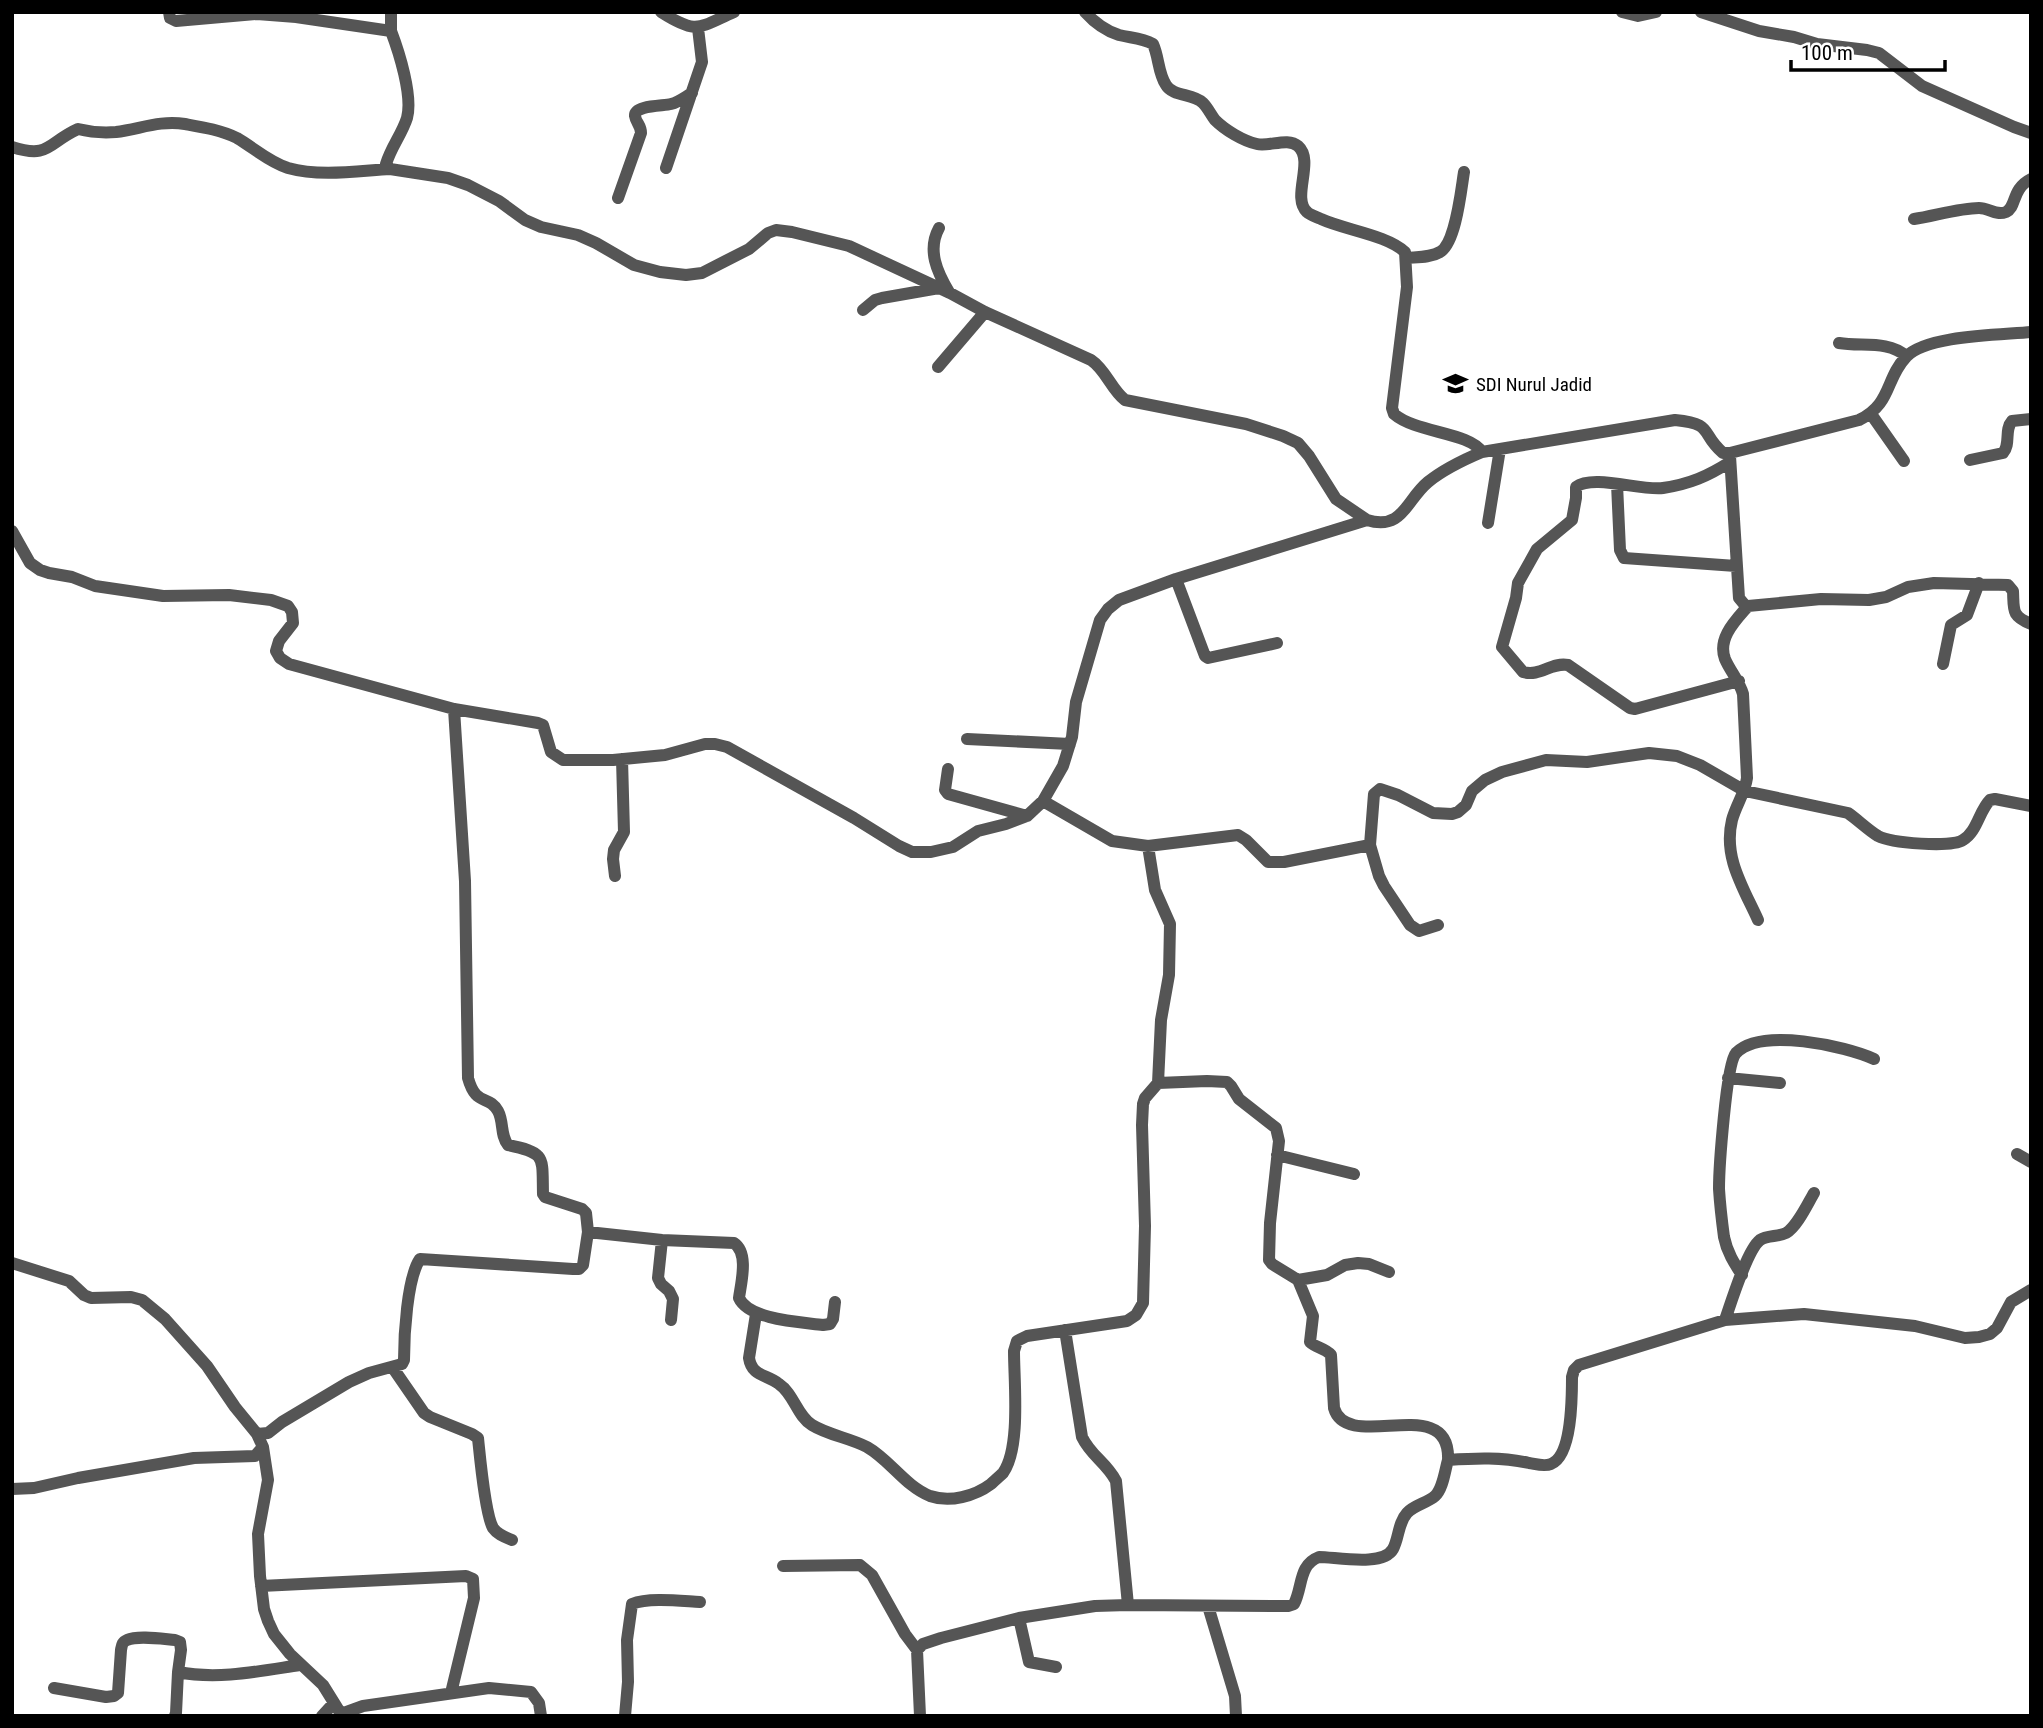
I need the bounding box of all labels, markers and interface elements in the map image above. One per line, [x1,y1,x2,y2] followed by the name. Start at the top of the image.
[1791,28,1945,72] scale bar
[1801,41,1853,65] text: 100 m
[1442,370,1470,398] school or university icon: SDI Nurul Jadid
[1476,373,1592,396] place label: SDI Nurul Jadid

